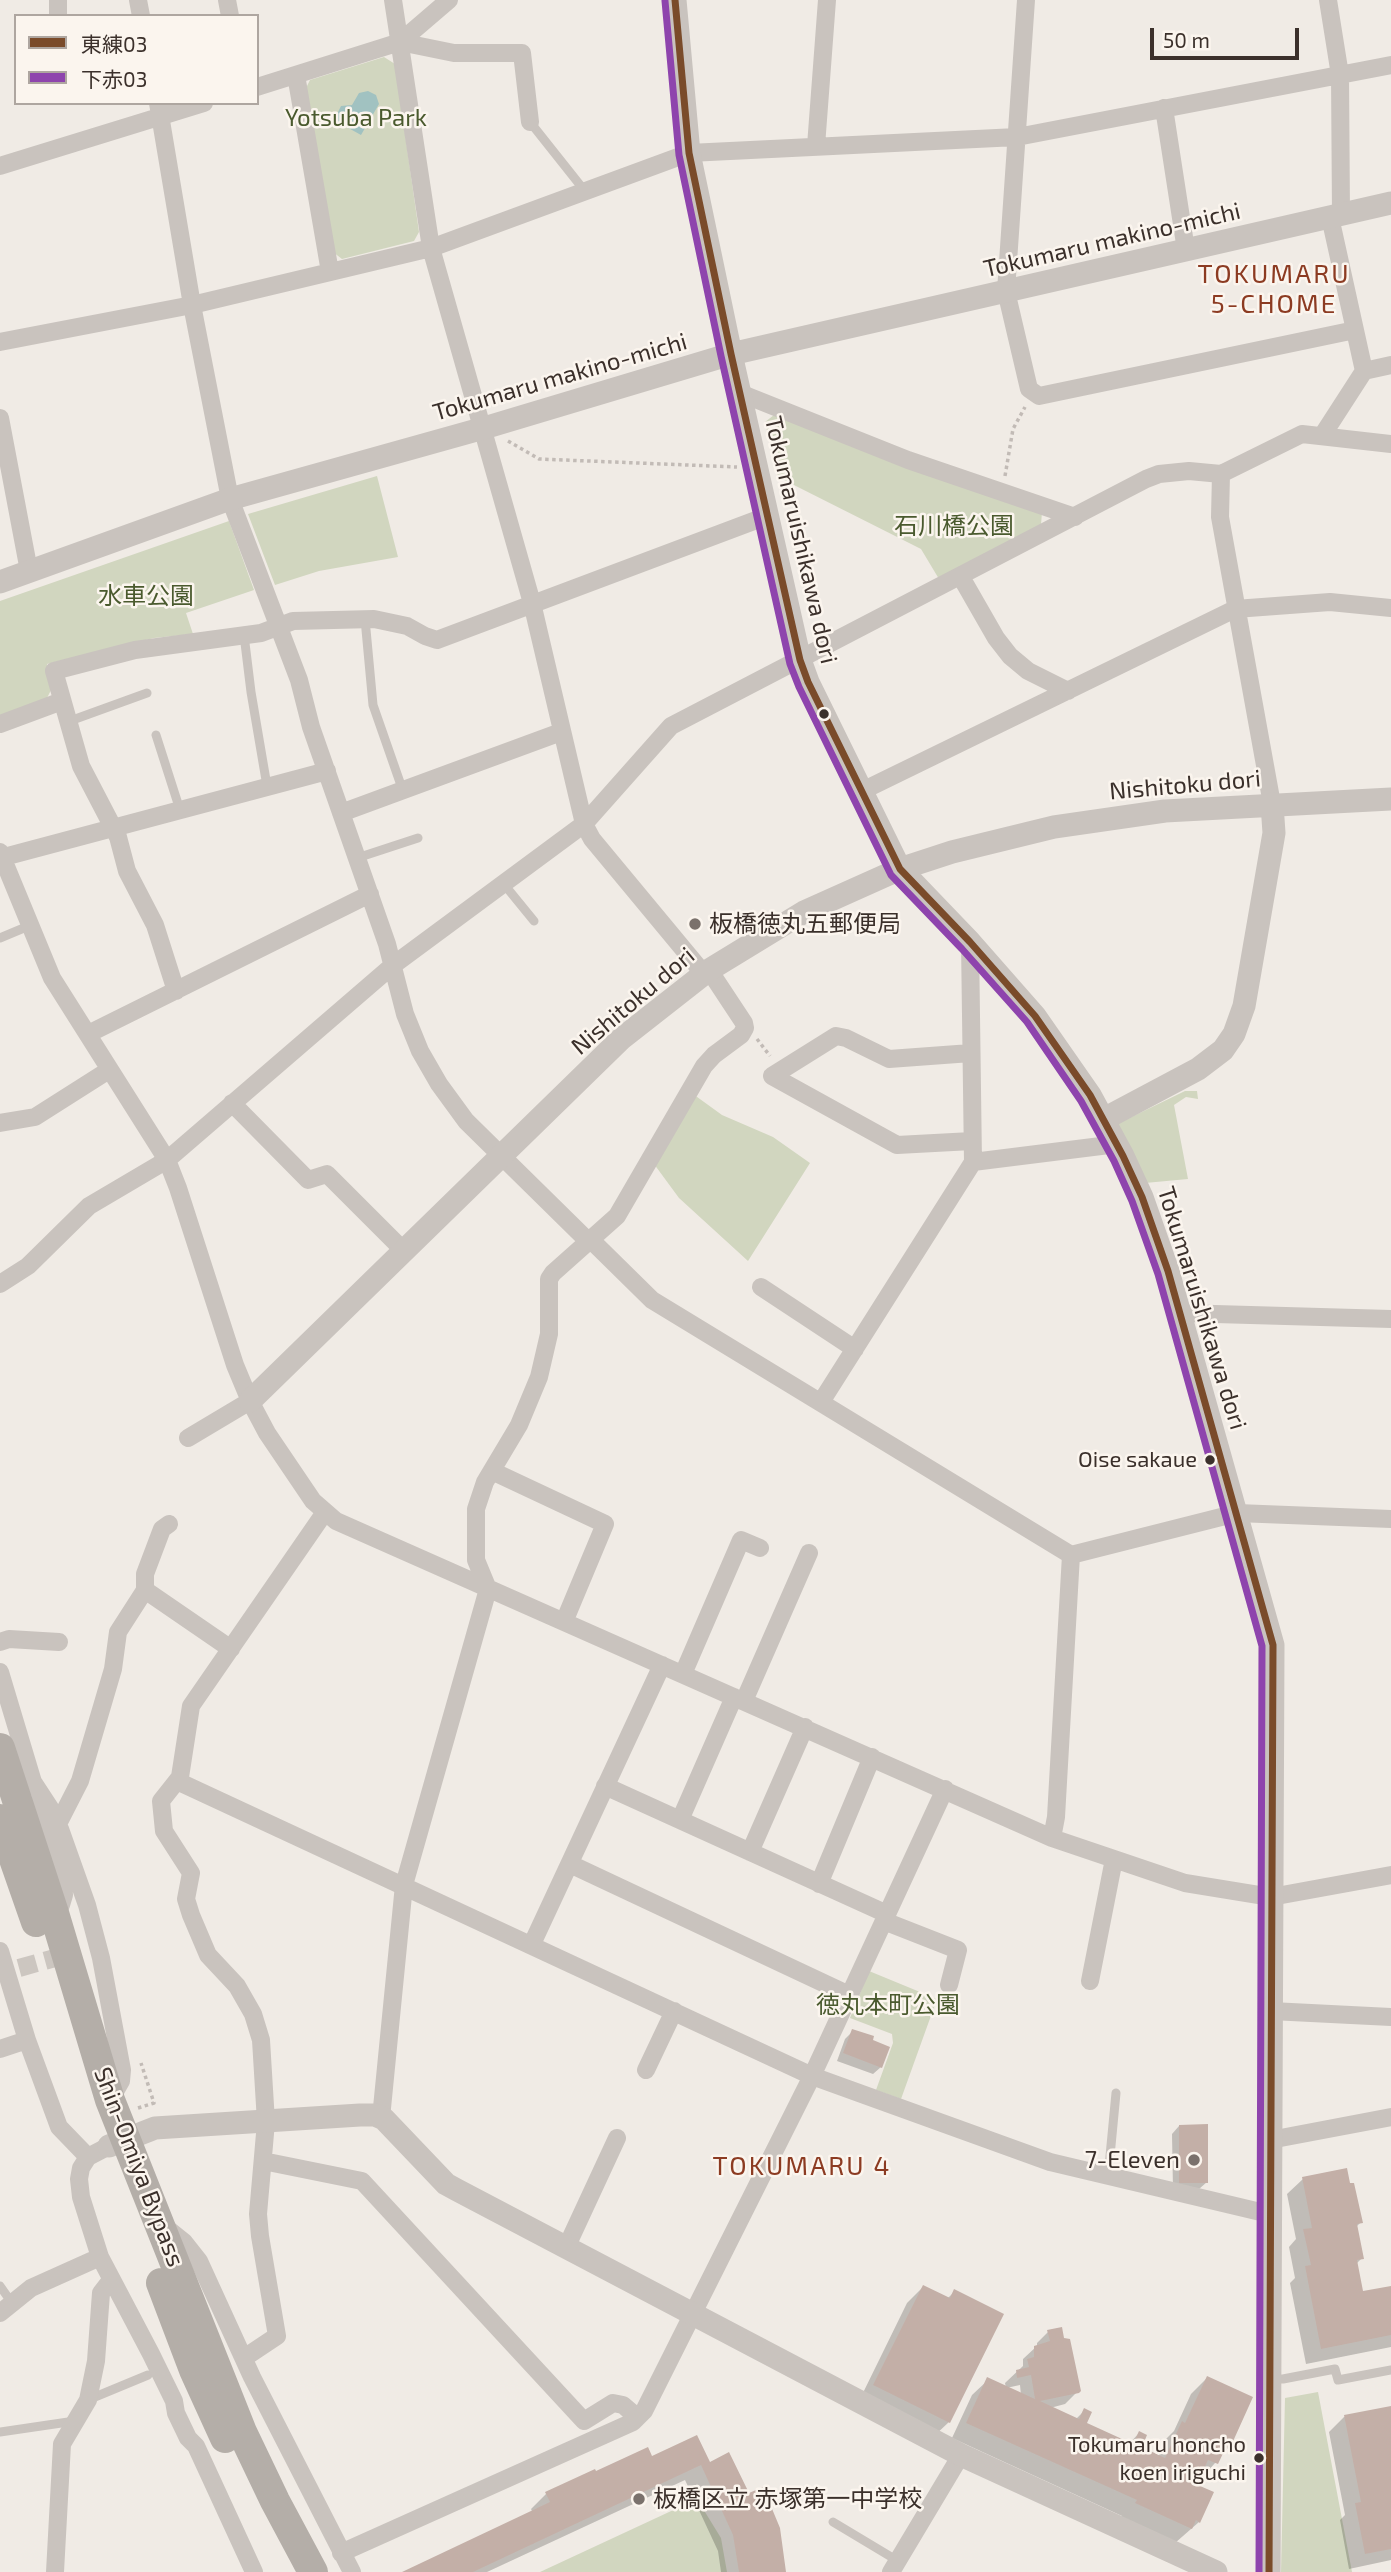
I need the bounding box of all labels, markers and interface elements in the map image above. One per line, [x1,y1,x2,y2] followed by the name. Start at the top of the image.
[14,14,259,105] legend
[1153,14,1302,58] scale bar
[1163,27,1210,52] text: 50 m
[81,31,147,56] text: 東練03
[81,66,147,91] text: 下赤03
[285,104,427,132] park label: Yotsuba Park
[981,196,1243,284] street label: Tokumaru makino-michi
[1198,258,1350,320] district label: TOKUMARU 5-CHOME
[430,327,690,427] street label: Tokumaru makino-michi
[759,414,843,666] street label: Tokumaruishikawa dori
[894,512,1014,540] park label: 石川橋公園
[98,582,194,610] park label: 水車公園
[817,707,831,721] unlabelled marker
[1108,764,1262,806] street label: Nishitoku dori
[709,910,901,938] place label: 板橋徳丸五郵便局
[687,916,703,932] marker: 板橋徳丸五郵便局
[566,941,700,1061] street label: Nishitoku dori
[1151,1183,1253,1433] street label: Tokumaruishikawa dori
[1078,1447,1197,1473] place label: Oise sakaue
[1203,1453,1217,1467] marker: Oise sakaue
[816,1991,960,2019] park label: 徳丸本町公園
[88,2063,190,2271] street label: Shin-Omiya Bypass
[1085,2146,1180,2174] place label: 7-Eleven
[714,2150,890,2182] district label: TOKUMARU 4
[1186,2152,1202,2168] marker: 7-Eleven
[1068,2432,1246,2484] place label: Tokumaru honcho koen iriguchi
[1252,2451,1266,2465] marker: Tokumaru honcho koen iriguchi
[653,2485,922,2513] place label: 板橋区立 赤塚第一中学校
[631,2491,647,2507] marker: 板橋区立 赤塚第一中学校

